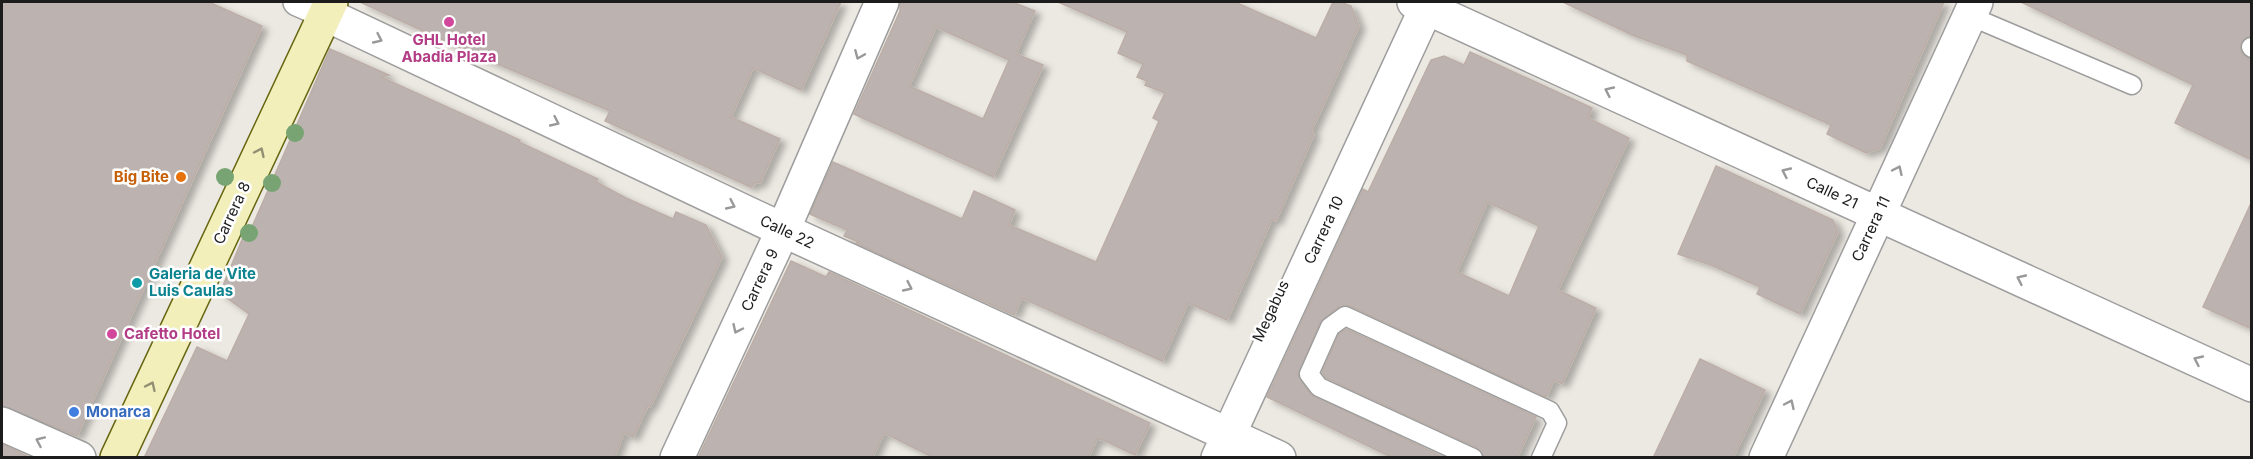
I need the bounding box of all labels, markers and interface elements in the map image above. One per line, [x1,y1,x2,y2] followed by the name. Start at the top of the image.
[442,15,456,29] marker: GHL Hotel Abadía Plaza
[401,30,497,66] place label: GHL Hotel Abadía Plaza
[372,31,383,43] one-way arrow
[854,49,866,60] one-way arrow
[1604,86,1615,98] one-way arrow
[548,114,559,126] one-way arrow
[253,148,265,159] one-way arrow
[1891,166,1903,177] one-way arrow
[114,167,169,186] place label: Big Bite
[1782,167,1793,179] one-way arrow
[174,170,188,184] marker: Big Bite
[1803,172,1861,213] street label: Calle 21
[209,178,254,247] street label: Carrera 8
[1299,193,1348,267] street label: Carrera 10
[1847,193,1894,264] street label: Carrera 11
[724,198,735,210] one-way arrow
[757,211,817,252] street label: Calle 22
[737,245,782,314] street label: Carrera 9
[149,264,256,300] place label: Galeria de Vite Luis Caulas
[2016,275,2027,287] one-way arrow
[130,276,144,290] marker: Galeria de Vite Luis Caulas
[1248,277,1293,345] street label: Megabus
[901,280,912,292] one-way arrow
[732,323,744,334] one-way arrow
[124,324,220,343] place label: Cafetto Hotel
[105,327,119,341] marker: Cafetto Hotel
[2194,356,2205,368] one-way arrow
[143,381,155,392] one-way arrow
[1783,400,1795,411] one-way arrow
[86,402,151,421] place label: Monarca
[67,405,81,419] marker: Monarca
[36,436,47,448] one-way arrow

